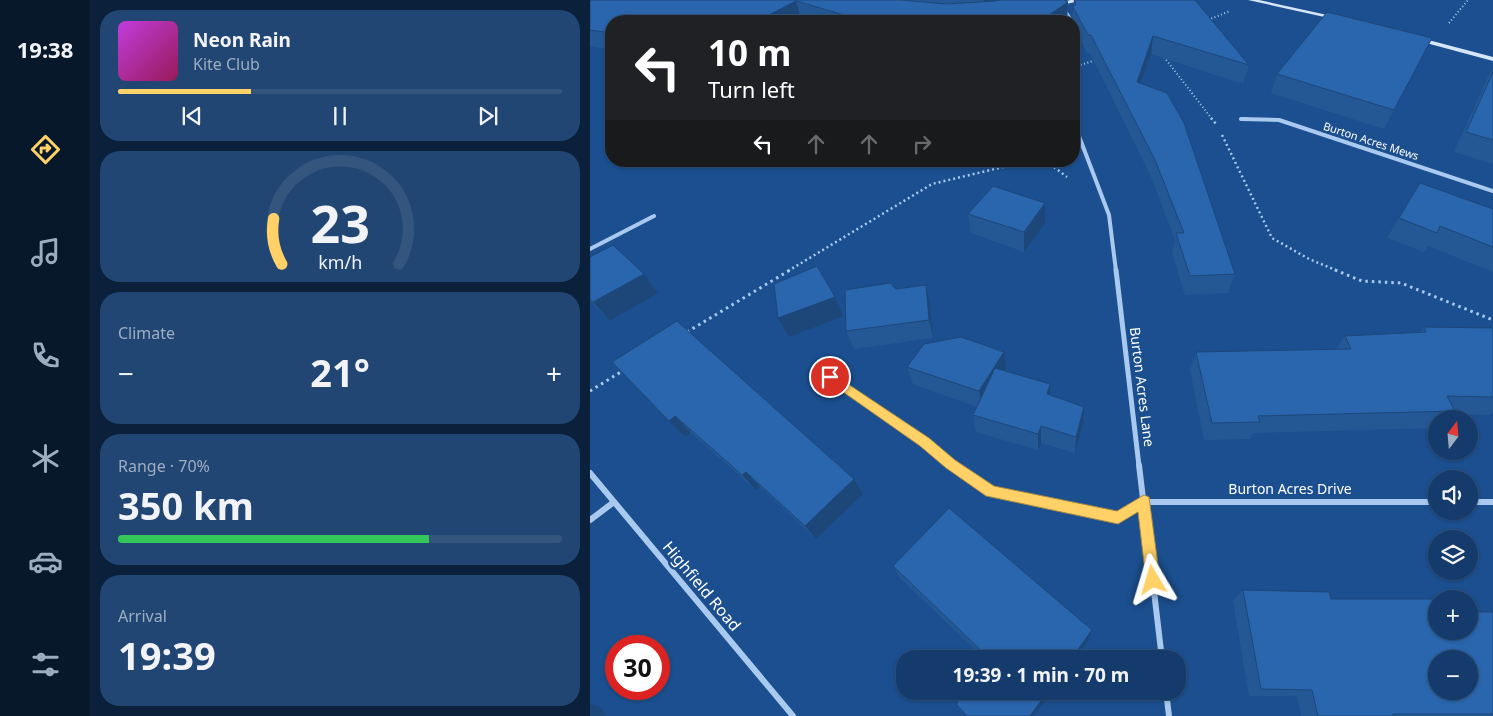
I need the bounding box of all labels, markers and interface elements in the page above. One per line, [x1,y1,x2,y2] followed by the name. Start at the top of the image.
[193,27,291,53] text: Neon Rain
[708,29,791,76] text: 10 m
[17,34,73,64] text: 19:38
[625,35,690,100] icon: left
[193,53,260,75] text: Kite Club
[708,74,795,104] text: Turn left
[178,102,206,130] icon: previous
[326,102,354,130] icon: pause
[474,102,502,130] icon: next
[1321,118,1421,163] street label: Burton Acres Mews
[749,130,777,158] icon: left
[802,130,830,158] icon: ahead
[855,130,883,158] icon: ahead
[908,130,936,158] icon: right
[28,132,63,167] icon: directions
[310,187,370,258] text: 23
[28,235,63,270] icon: music
[318,250,362,274] text: km/h
[118,322,175,344] text: Climate
[1126,326,1159,448] street label: Burton Acres Lane
[28,338,63,373] icon: phone
[310,346,370,398] text: 21°
[118,354,134,392] text: −
[546,354,562,392] text: +
[809,356,851,398] pin
[816,363,844,391] icon: arrive
[1428,410,1478,460] north arrow
[1428,410,1478,700] map controls
[28,441,63,476] icon: climate
[118,455,210,477] text: Range · 70%
[1428,470,1478,520] button: sound
[118,479,254,531] text: 350 km
[1228,479,1352,498] street label: Burton Acres Drive
[1428,530,1478,580] button: layers
[658,536,746,636] street label: Highfield Road
[28,544,63,579] icon: car
[1126,553,1178,605] position arrow
[1428,590,1478,640] button: +
[118,605,167,627] text: Arrival
[118,629,216,681] text: 19:39
[605,635,670,700] speed limit sign: 30
[28,647,63,682] icon: filters
[1428,650,1478,700] button: −
[953,662,1129,688] text: 19:39 · 1 min · 70 m

